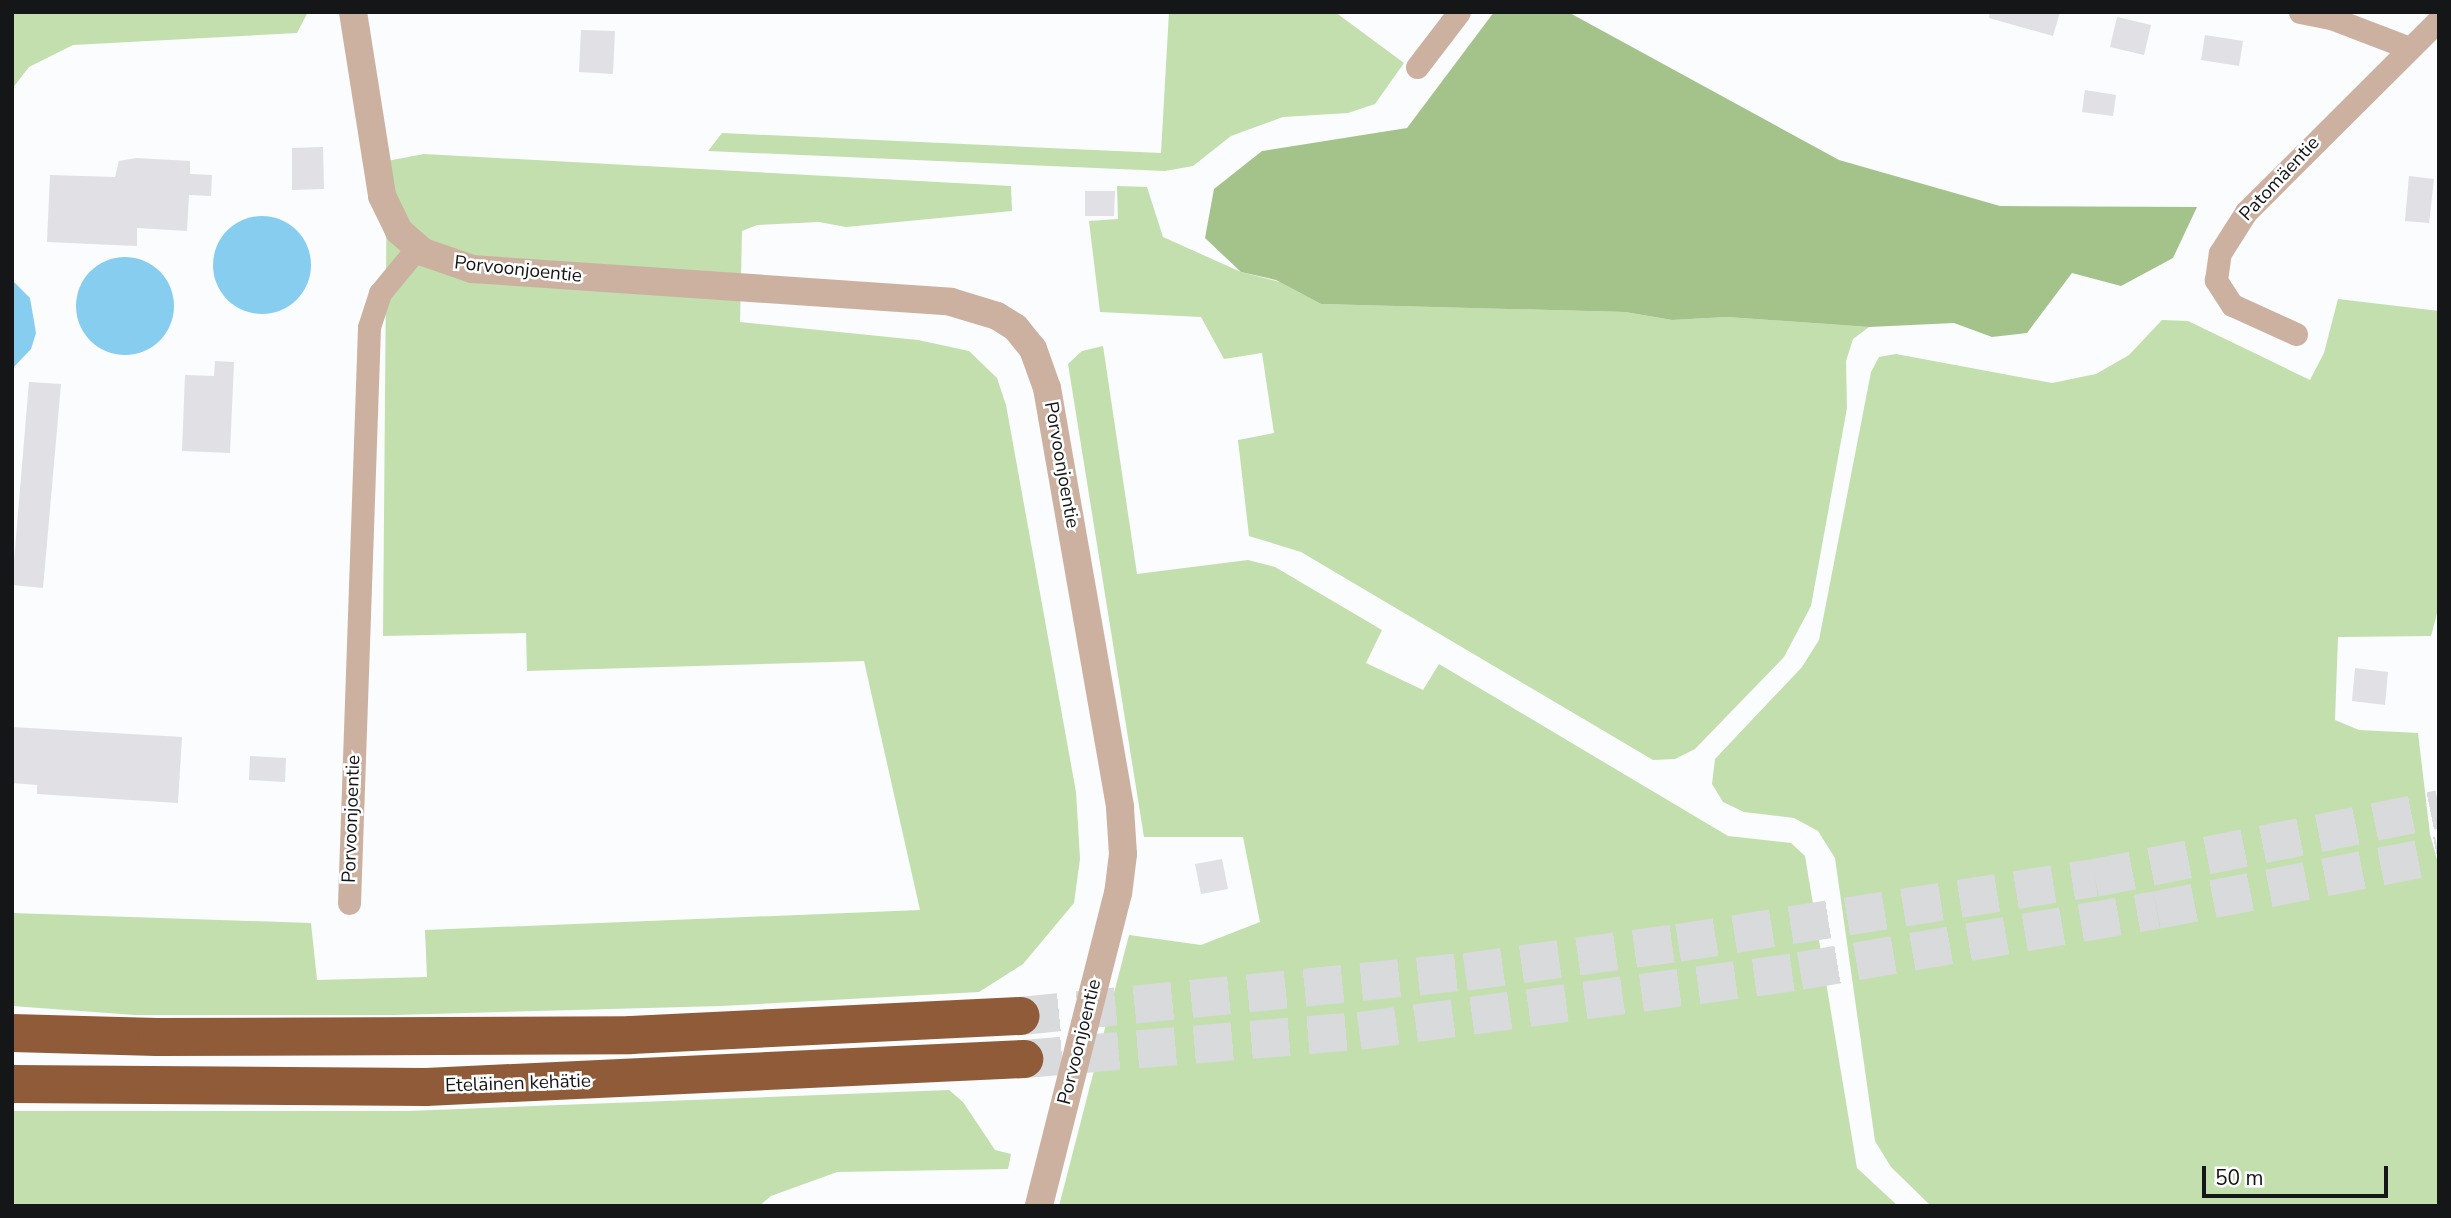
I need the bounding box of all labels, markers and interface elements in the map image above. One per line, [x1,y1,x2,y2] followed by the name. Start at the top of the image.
[2235,132,2325,226] street label: Patomäentie
[453,252,583,288] street label: Porvoonjoentie
[1039,400,1083,530] street label: Porvoonjoentie
[338,755,366,883] street label: Porvoonjoentie
[1053,977,1107,1107] street label: Porvoonjoentie
[445,1070,591,1098] street label: Eteläinen kehätie
[2206,1152,2392,1196] scale bar
[2215,1164,2264,1192] text: 50 m

